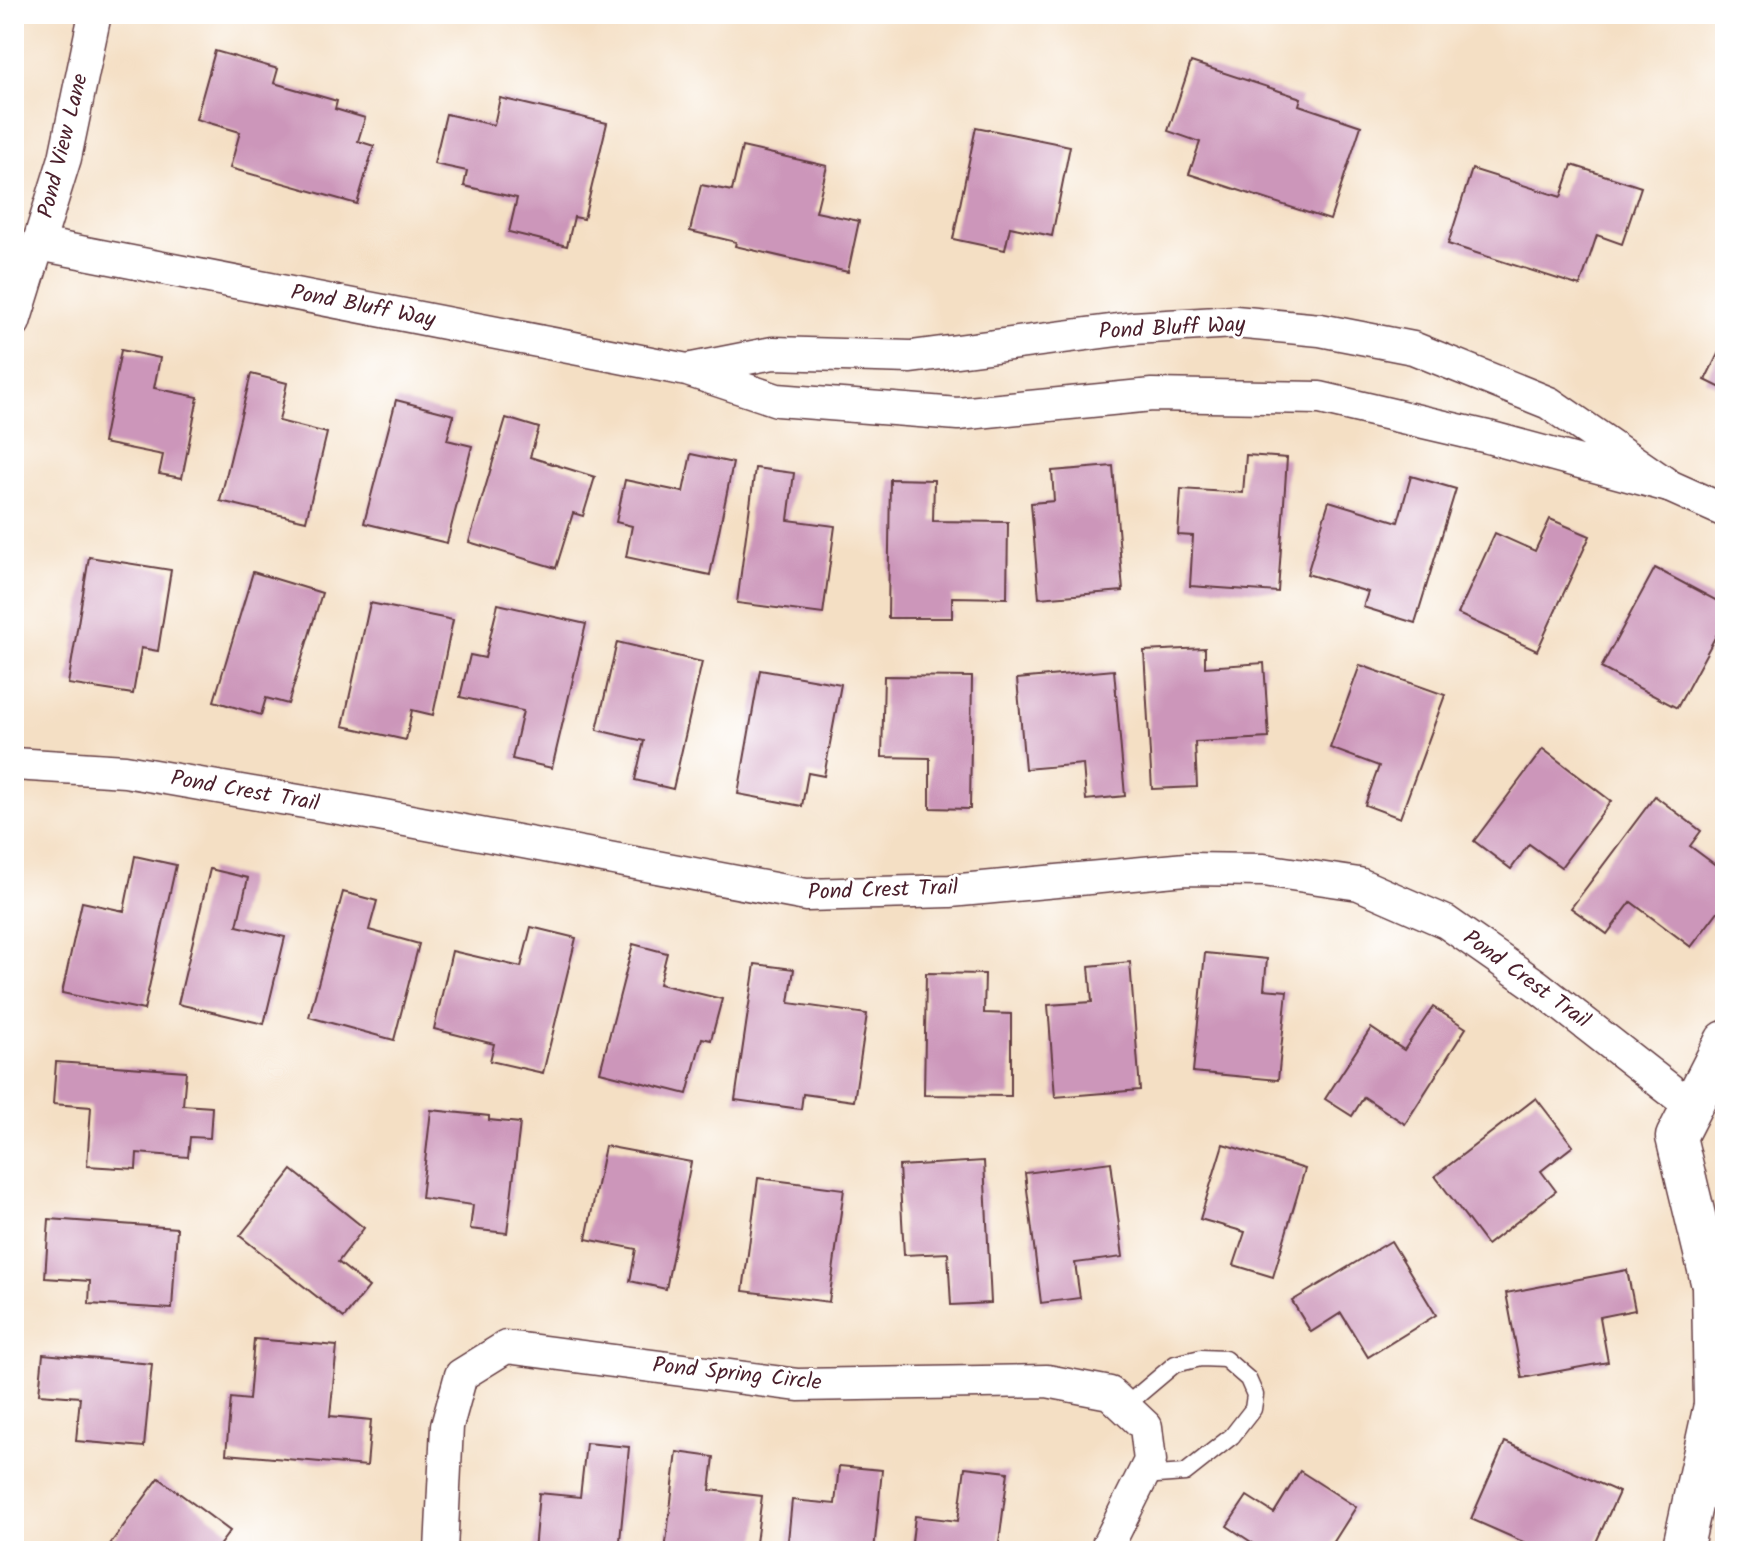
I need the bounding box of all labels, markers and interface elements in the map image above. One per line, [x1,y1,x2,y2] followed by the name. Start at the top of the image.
[29,70,99,222] street label: Pond View Lane
[288,276,439,338] street label: Pond Bluff Way
[1098,308,1247,350] street label: Pond Bluff Way
[168,762,323,822] street label: Pond Crest Trail
[807,871,959,911] street label: Pond Crest Trail
[1455,922,1598,1039] street label: Pond Crest Trail
[651,1349,823,1401] street label: Pond Spring Circle

